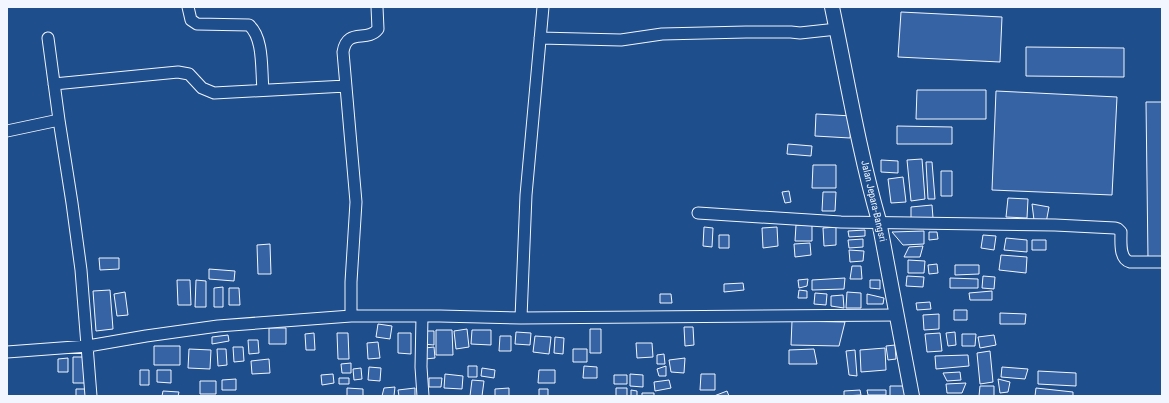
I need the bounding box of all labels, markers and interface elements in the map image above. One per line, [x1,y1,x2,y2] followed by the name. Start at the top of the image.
[859,159,889,243] street label: Jalan Jepara-Bangsri

